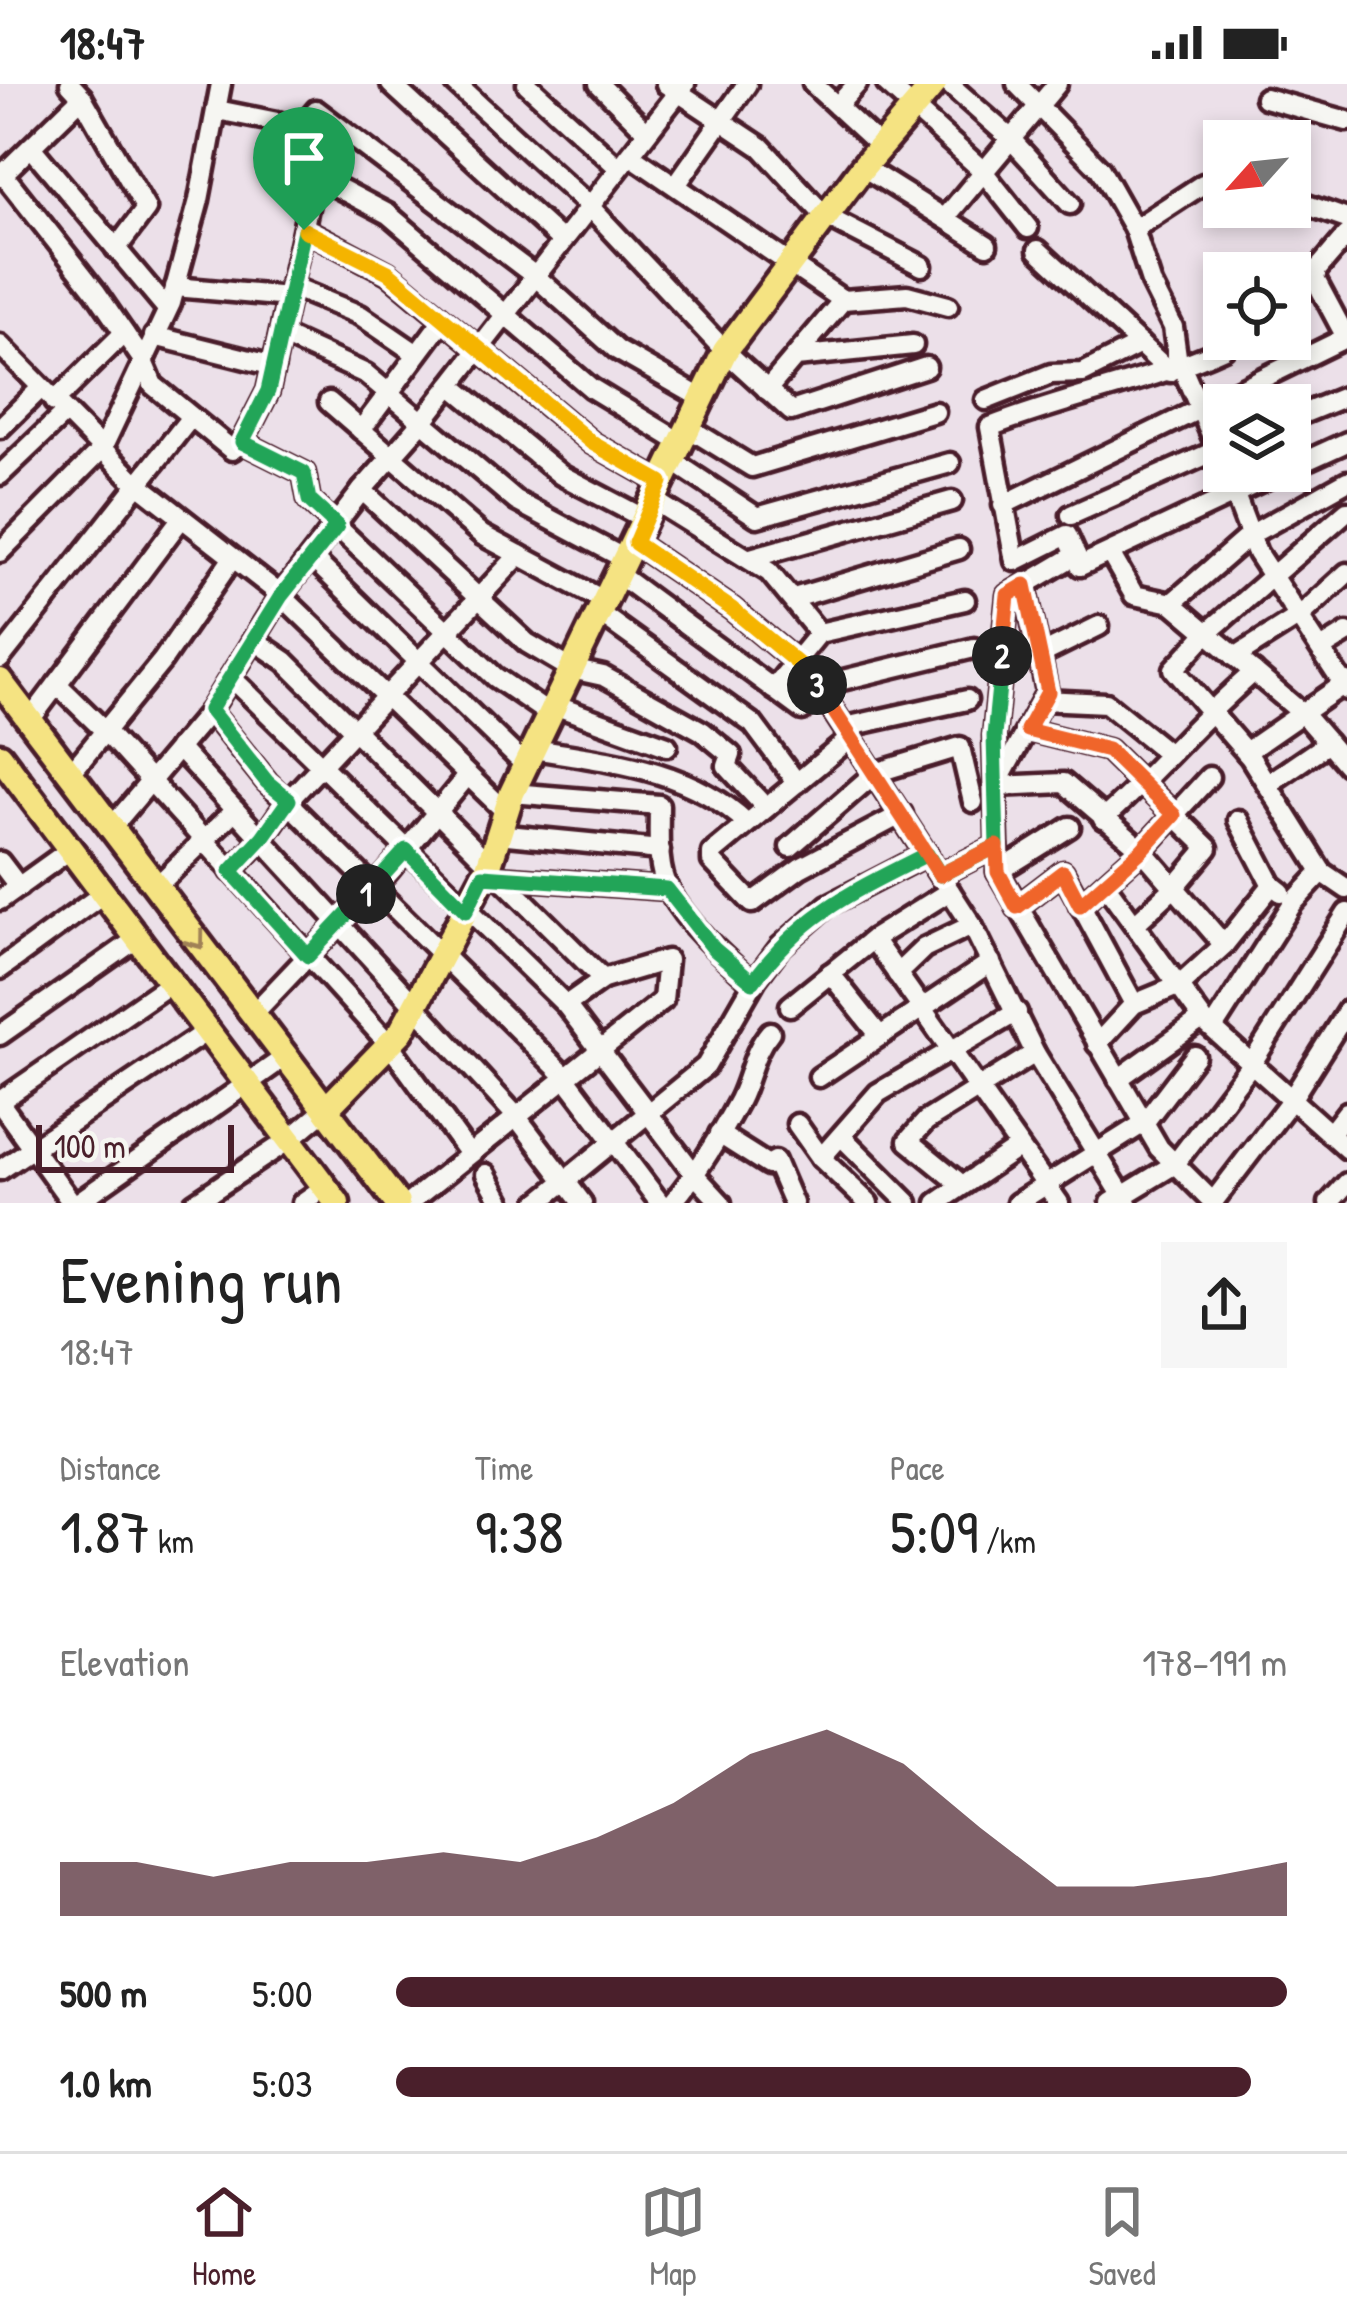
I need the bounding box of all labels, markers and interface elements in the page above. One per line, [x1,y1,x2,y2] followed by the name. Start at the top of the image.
[60,12,145,73] text: 18:47
[253,107,355,230] pin
[1203,120,1311,228] north arrow
[1203,120,1311,492] map controls
[271,125,337,191] icon: arrive
[1203,252,1311,360] button: locate
[1203,384,1311,492] button: layers
[972,626,1032,686] pin: 2
[994,634,1010,678] text: 2
[787,655,847,715] pin: 3
[810,663,824,707] text: 3
[336,864,396,924] pin: 1
[360,872,372,916] text: 1
[183,928,205,950] one-way arrow
[36,1119,234,1172] scale bar
[54,1124,126,1168] text: 100 m
[60,1234,342,1324] text: Evening run
[1161,1242,1287,1368] button: share
[60,1324,134,1377] text: 18:47
[60,1446,161,1490] text: Distance
[475,1446,533,1490] text: Time
[890,1446,945,1490] text: Pace
[60,1490,150,1572] text: 1.87
[475,1490,564,1572] text: 9:38
[890,1490,978,1572] text: 5:09
[150,1519,194,1563] text: km
[978,1519,1036,1563] text: /km
[60,1635,190,1688] text: Elevation
[1142,1635,1287,1688] text: 178–191 m
[60,1966,147,2019] text: 500 m
[252,1966,313,2019] text: 5:00
[60,2056,152,2109] text: 1.0 km
[252,2056,313,2109] text: 5:03
[191,2179,257,2295] tab: Home
[640,2179,706,2295] tab: Map
[1088,2179,1156,2295] tab: Saved

